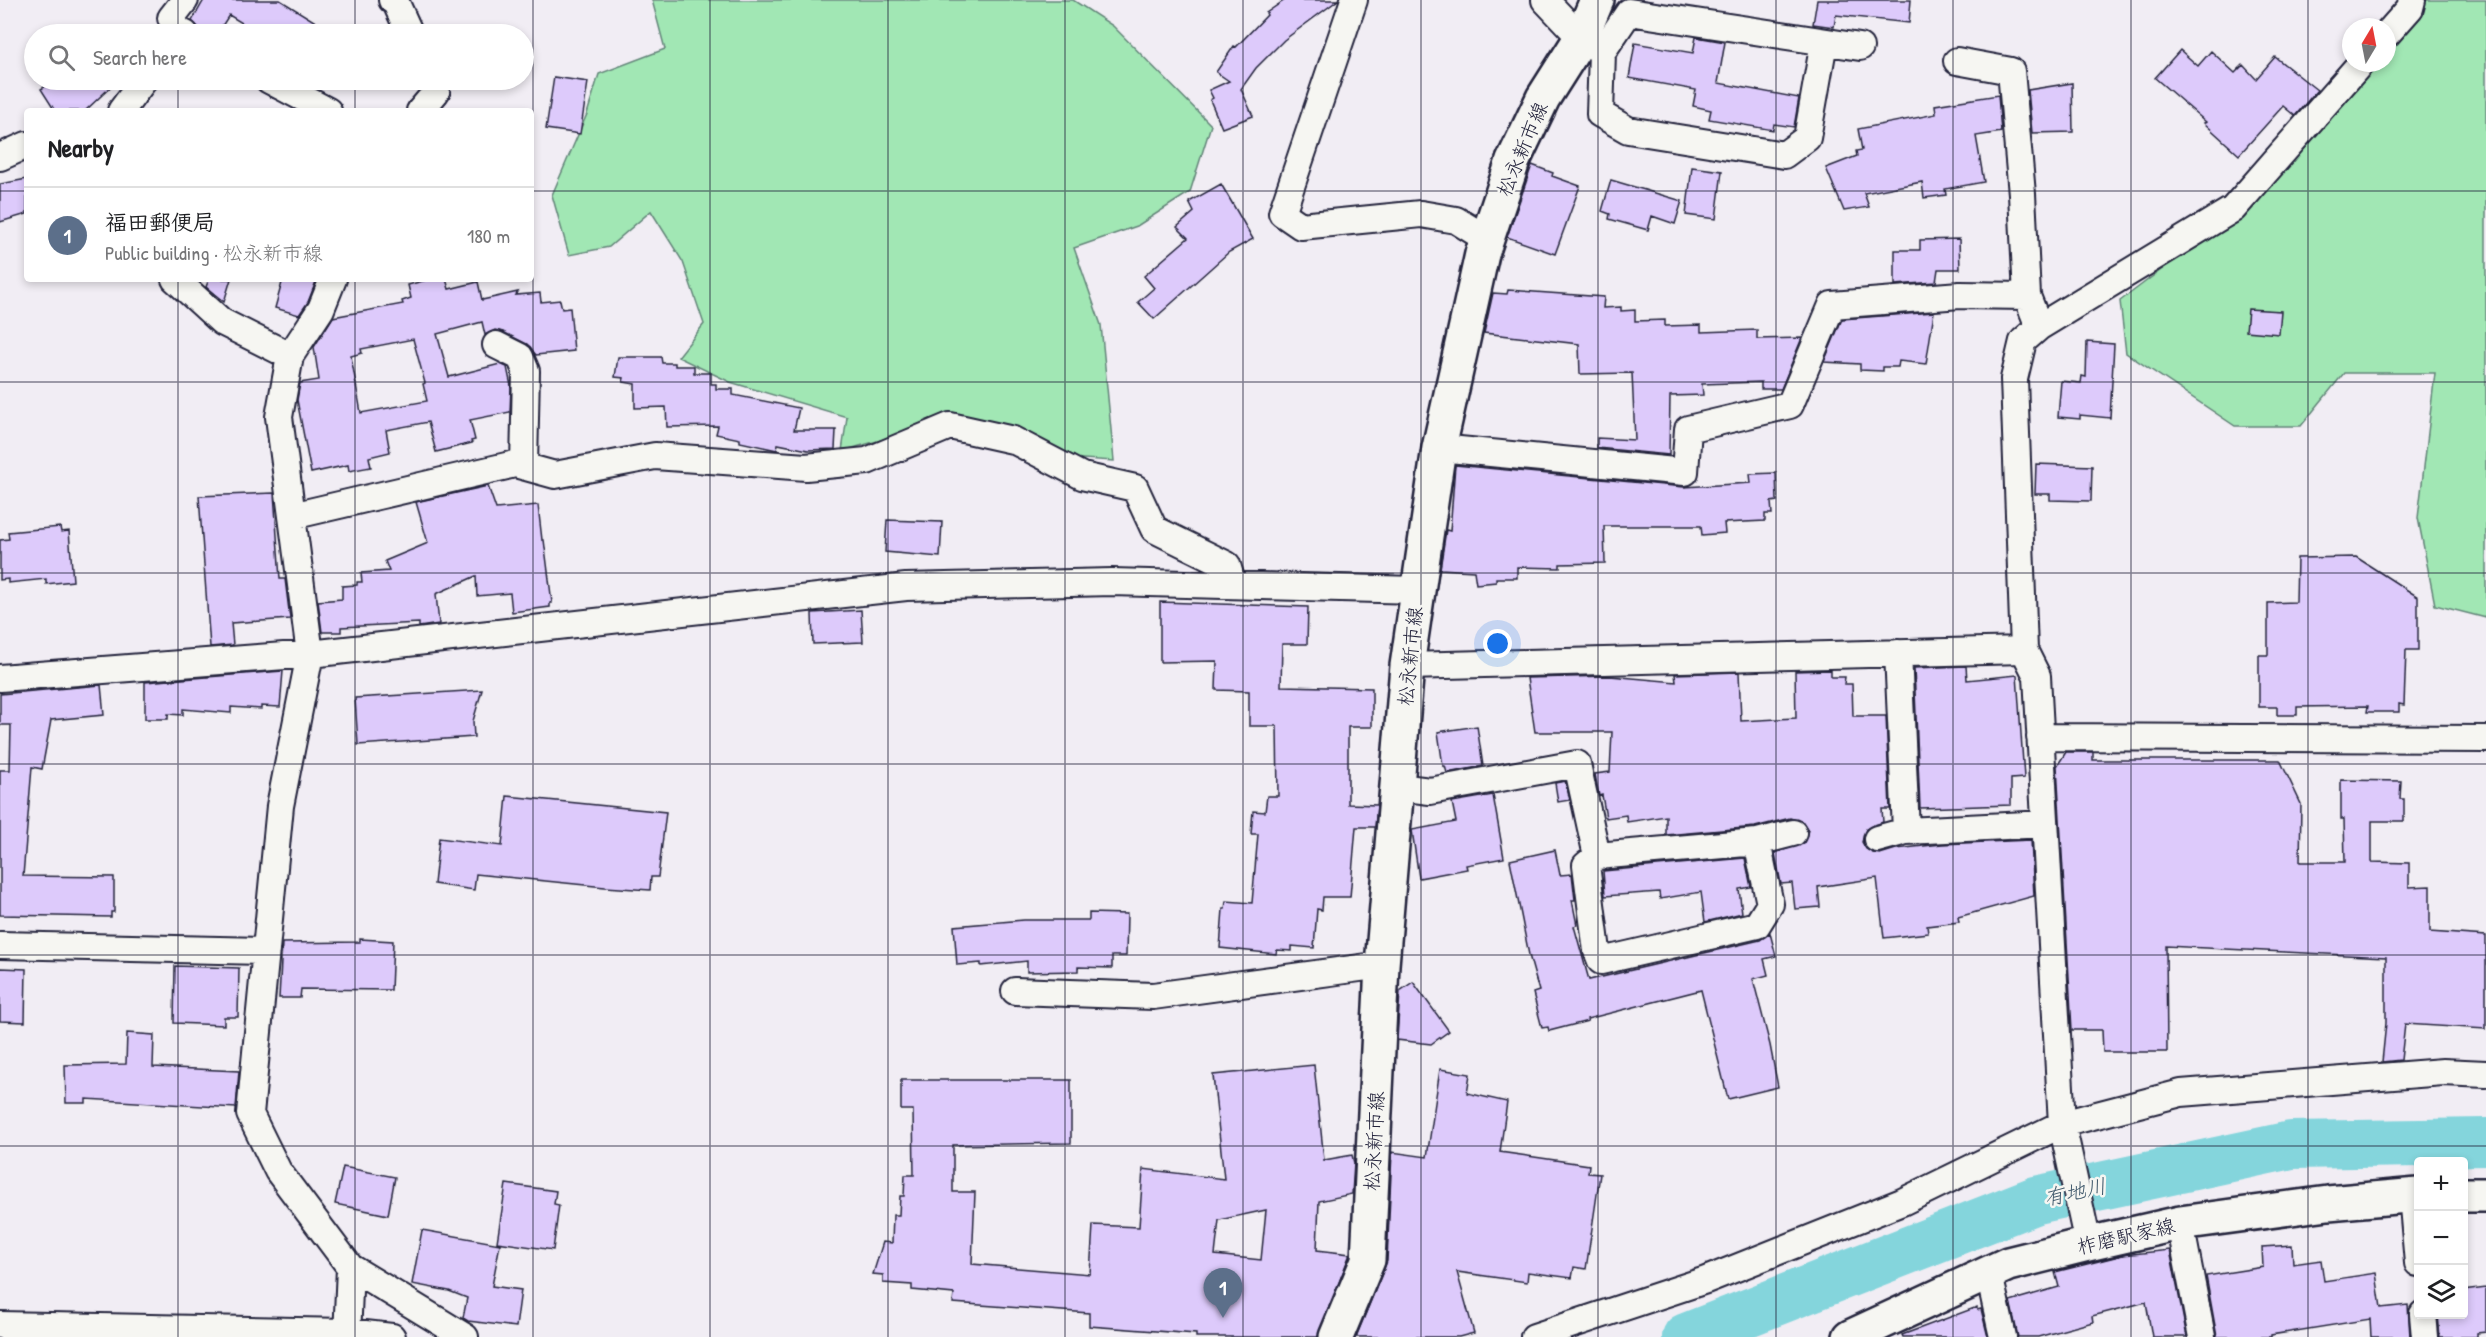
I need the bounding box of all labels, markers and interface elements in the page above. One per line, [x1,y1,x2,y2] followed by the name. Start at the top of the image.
[2342,18,2396,72] north arrow
[24,24,534,90] search box
[45,41,78,74] icon: search
[93,42,187,72] text: Search here
[1490,98,1554,200] street label: 松永新市線
[48,130,114,165] text: Nearby
[105,207,215,237] text: 福田郵便局
[64,222,71,249] text: 1
[467,222,510,249] text: 180 m
[105,239,322,266] text: Public building · 松永新市線
[1391,605,1428,707] street label: 松永新市線
[1483,629,1512,658] your location
[1357,1090,1390,1192] street label: 松永新市線
[2414,1157,2468,1319] map controls
[2414,1157,2468,1211] button: +
[2041,1171,2109,1212] water label: 有地川
[2074,1211,2178,1260] street label: 柞磨駅家線
[2414,1211,2468,1265] button: −
[2414,1265,2468,1319] button: layers
[1204,1268,1242,1318] pin: 1

